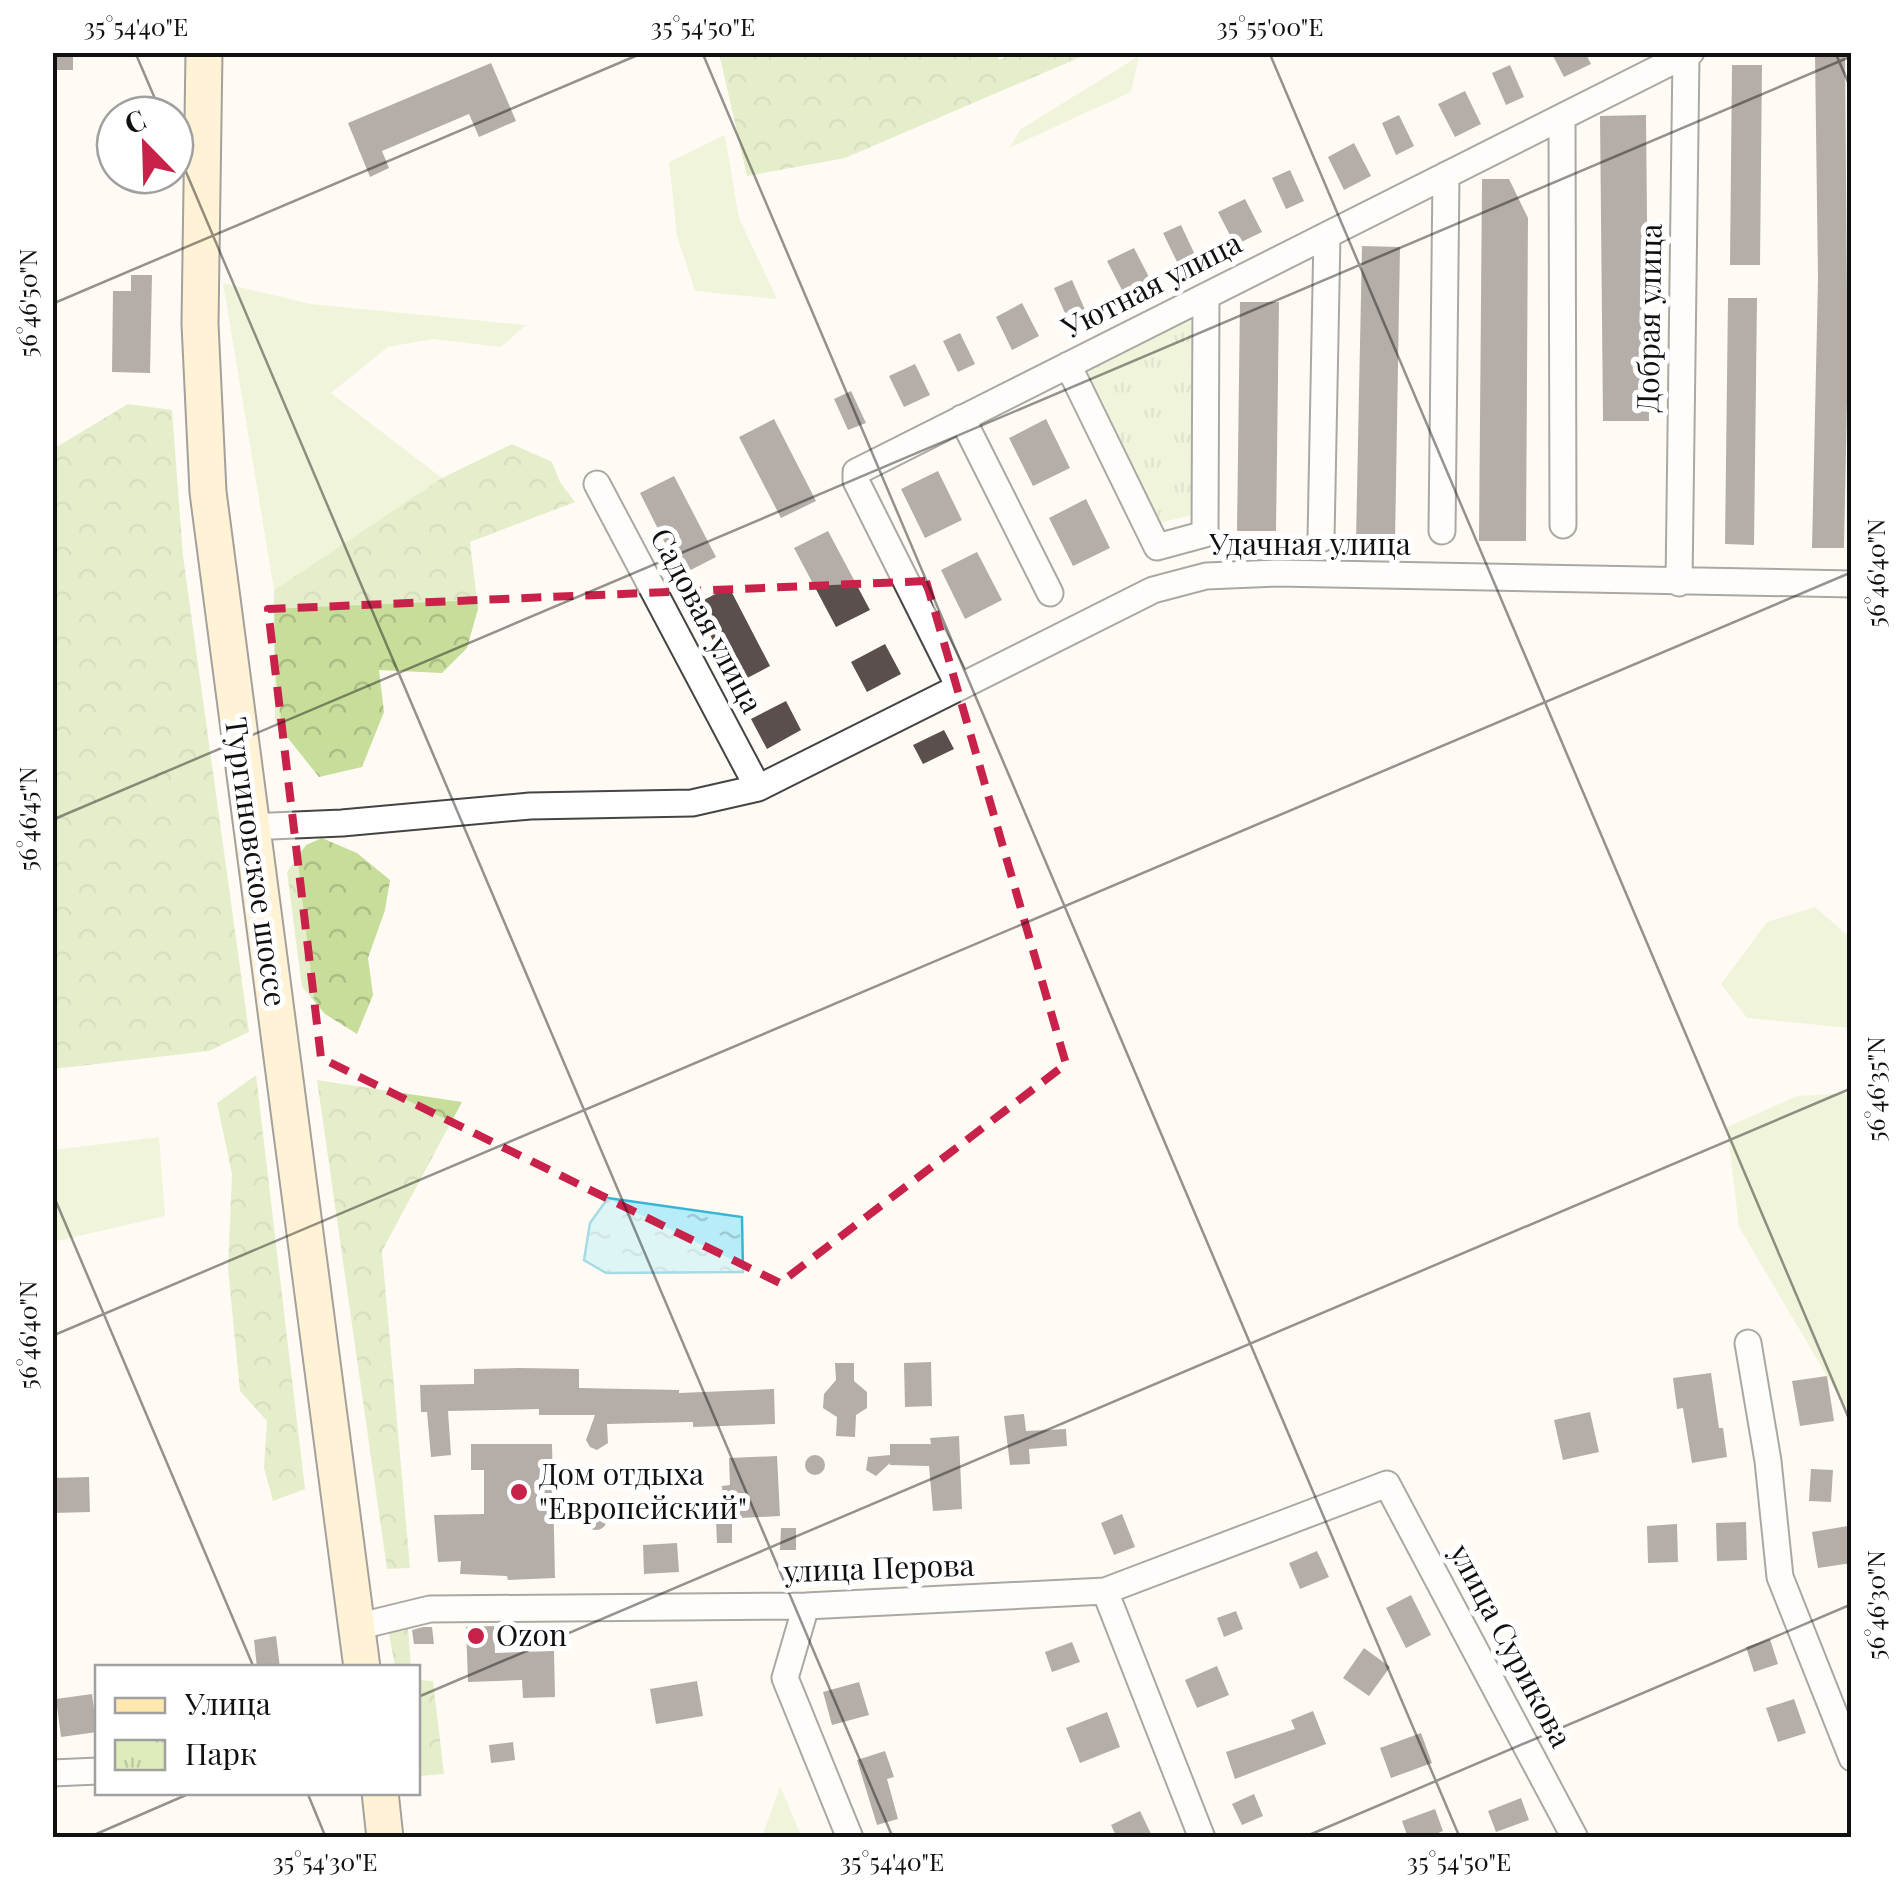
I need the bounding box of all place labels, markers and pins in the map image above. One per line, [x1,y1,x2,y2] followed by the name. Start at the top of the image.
[539,1453,747,1527] place label: Дом отдыха "Европейский"
[508,1481,530,1503] marker: Дом отдыха "Европейский"
[496,1614,567,1654] place label: Ozon
[465,1625,487,1647] marker: Ozon

